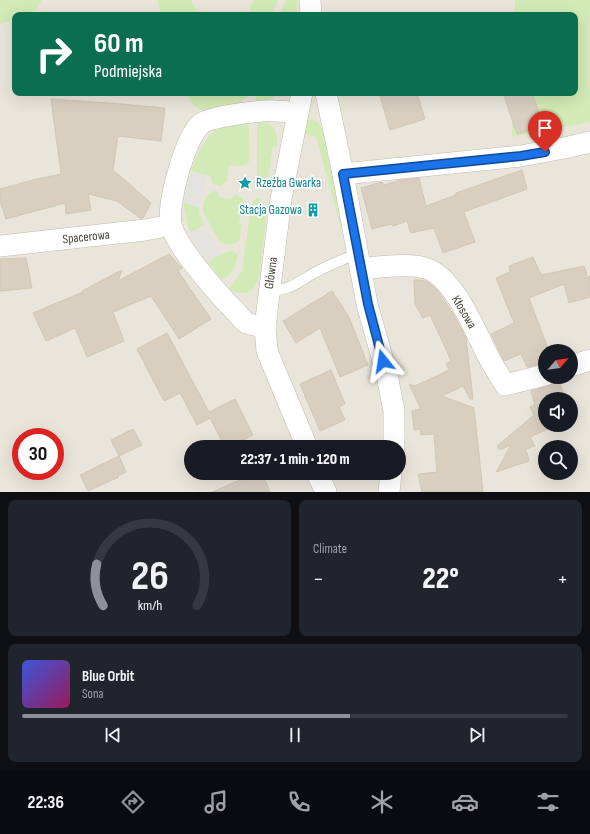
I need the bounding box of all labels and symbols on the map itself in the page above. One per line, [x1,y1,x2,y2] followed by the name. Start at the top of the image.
[528,111,562,152] pin
[237,175,253,191] place icon: Rzeźba Gwarka
[256,175,321,191] place label: Rzeźba Gwarka
[240,202,302,218] place label: Stacja Gazowa
[305,202,321,218] building icon: Stacja Gazowa
[62,227,110,247] street label: Spacerowa
[261,256,281,290] street label: Główna
[448,292,480,332] street label: Kłosowa
[362,340,404,382] position arrow
[538,344,578,384] north arrow
[12,428,64,480] speed limit sign: 30

